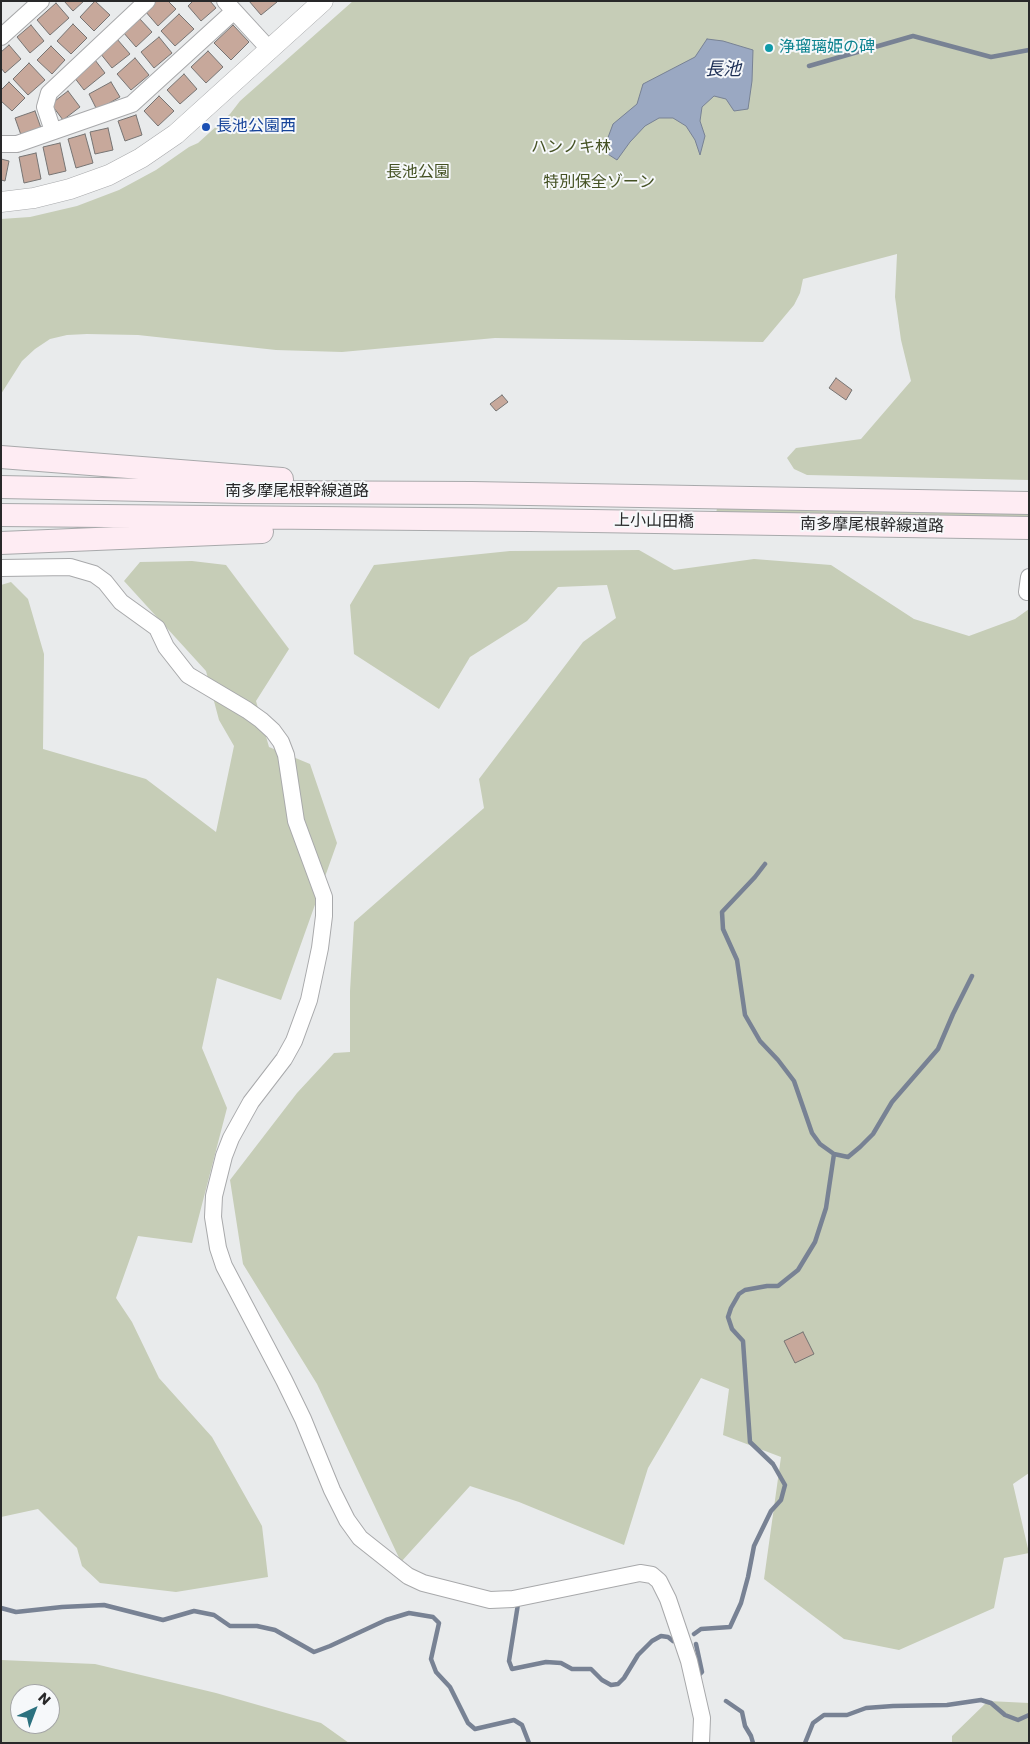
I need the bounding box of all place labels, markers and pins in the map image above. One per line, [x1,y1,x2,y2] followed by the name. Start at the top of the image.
[779,38,875,58] place label: 浄瑠璃姫の碑
[763,42,775,54] marker: 浄瑠璃姫の碑
[216,117,296,137] place label: 長池公園西
[200,121,212,133] marker: 長池公園西

